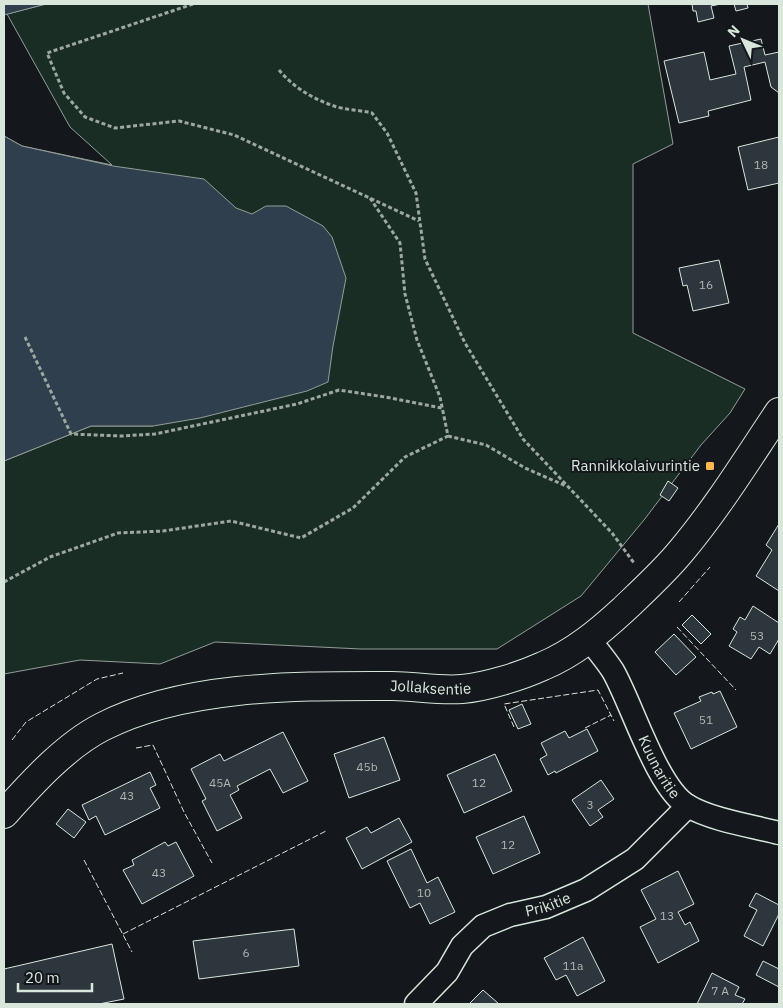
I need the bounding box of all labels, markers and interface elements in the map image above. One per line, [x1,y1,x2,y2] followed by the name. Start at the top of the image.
[718,15,768,65] north arrow
[723,21,744,41] text: N
[754,157,768,172] house number: 18
[699,277,713,292] house number: 16
[571,456,700,475] place label: Rannikkolaivurintie
[704,460,716,472] marker: Rannikkolaivurintie
[750,628,764,643] house number: 53
[390,676,472,698] street label: Jollaksentie
[699,712,713,727] house number: 51
[634,732,684,802] street label: Kuunaritie
[356,759,378,774] house number: 45b
[209,775,231,790] house number: 45A
[472,775,486,790] house number: 12
[120,788,134,803] house number: 43
[586,797,594,812] house number: 3
[501,837,515,852] house number: 12
[152,865,166,880] house number: 43
[417,885,431,900] house number: 10
[523,888,573,920] street label: Prikitie
[660,908,674,923] house number: 13
[242,945,250,960] house number: 6
[563,958,584,973] house number: 11a
[18,960,91,992] scale bar
[25,968,60,987] text: 20 m
[711,983,729,998] house number: 7 A

